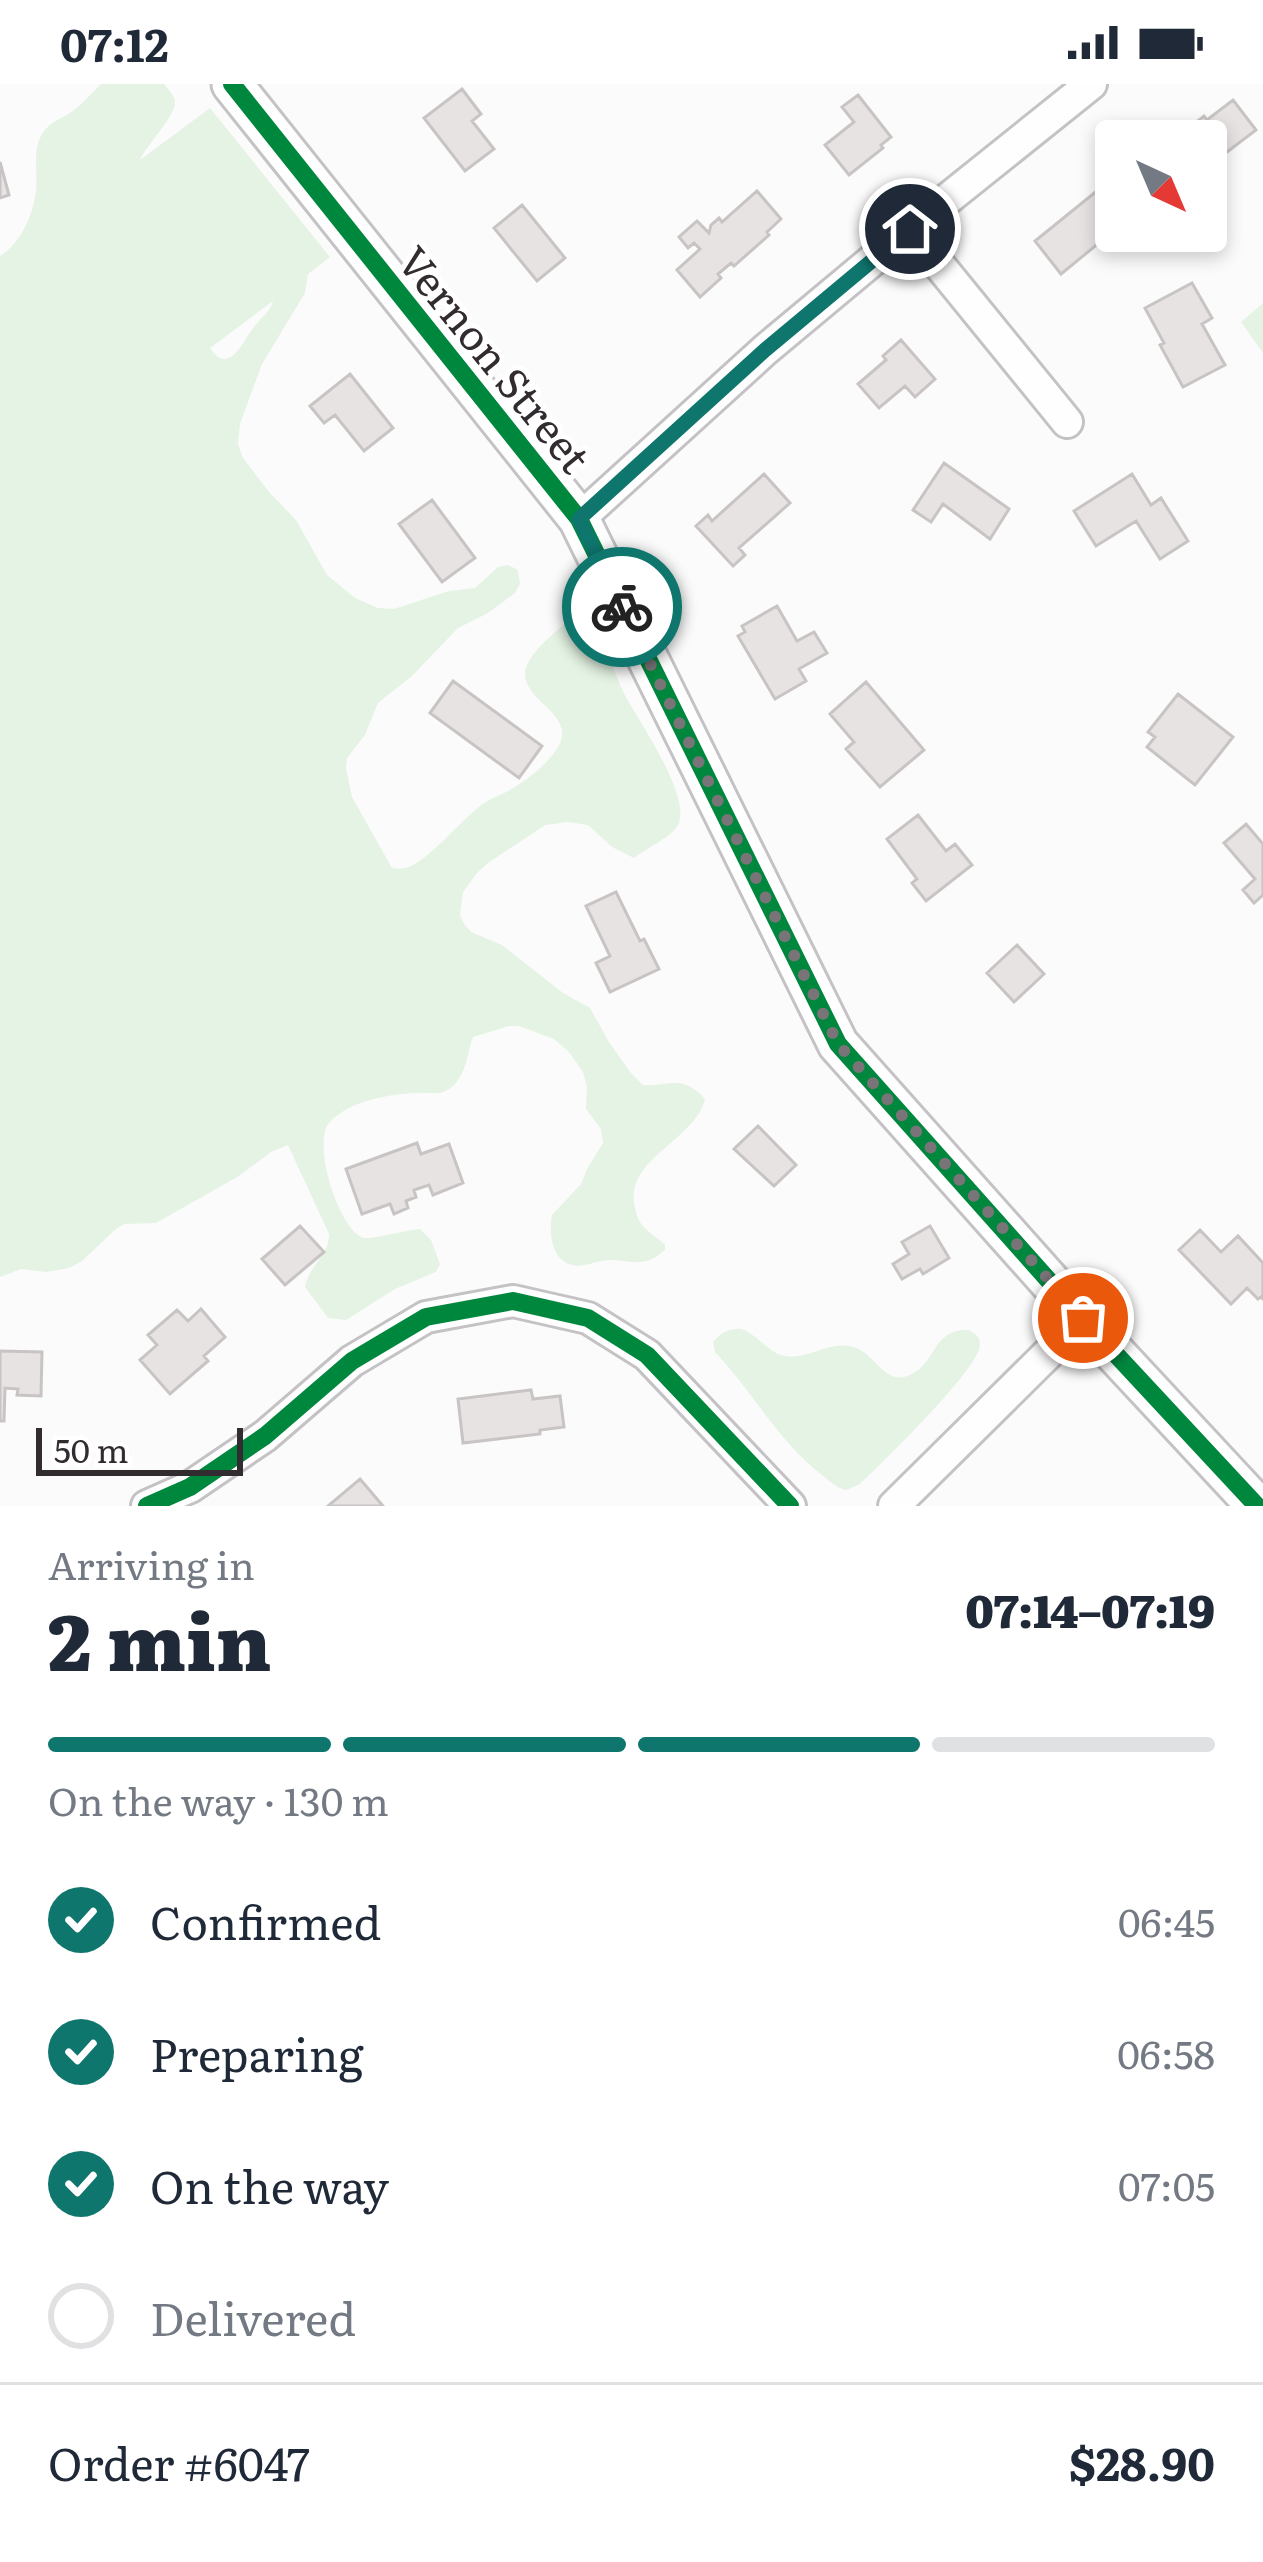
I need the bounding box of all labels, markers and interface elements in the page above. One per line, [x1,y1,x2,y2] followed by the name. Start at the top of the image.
[60,9,169,76] text: 07:12
[1095,120,1227,252] north arrow
[1095,120,1227,252] map controls
[859,178,961,280] pin
[877,196,943,262] icon: home
[385,231,607,485] street label: Vernon Street
[562,547,682,667] courier
[589,574,655,640] icon: bike
[1032,1267,1134,1369] pin
[1050,1285,1116,1351] icon: bag
[36,1422,243,1475] scale bar
[54,1424,128,1473] text: 50 m
[48,1534,255,1592] text: Arriving in
[965,1575,1215,1642] text: 07:14–07:19
[48,1579,271,1695] text: 2 min
[48,1770,389,1828] text: On the way · 130 m
[48,1887,114,1953] icon: check
[150,1887,381,1954] text: Confirmed
[1118,1891,1215,1949] text: 06:45
[48,2019,114,2085] icon: check
[150,2019,364,2086] text: Preparing
[1117,2023,1215,2081] text: 06:58
[48,2151,114,2217] icon: check
[150,2151,389,2218] text: On the way
[1118,2155,1215,2213] text: 07:05
[150,2283,356,2350] text: Delivered
[48,2428,310,2495] text: Order #6047
[1069,2428,1215,2495] text: $28.90

